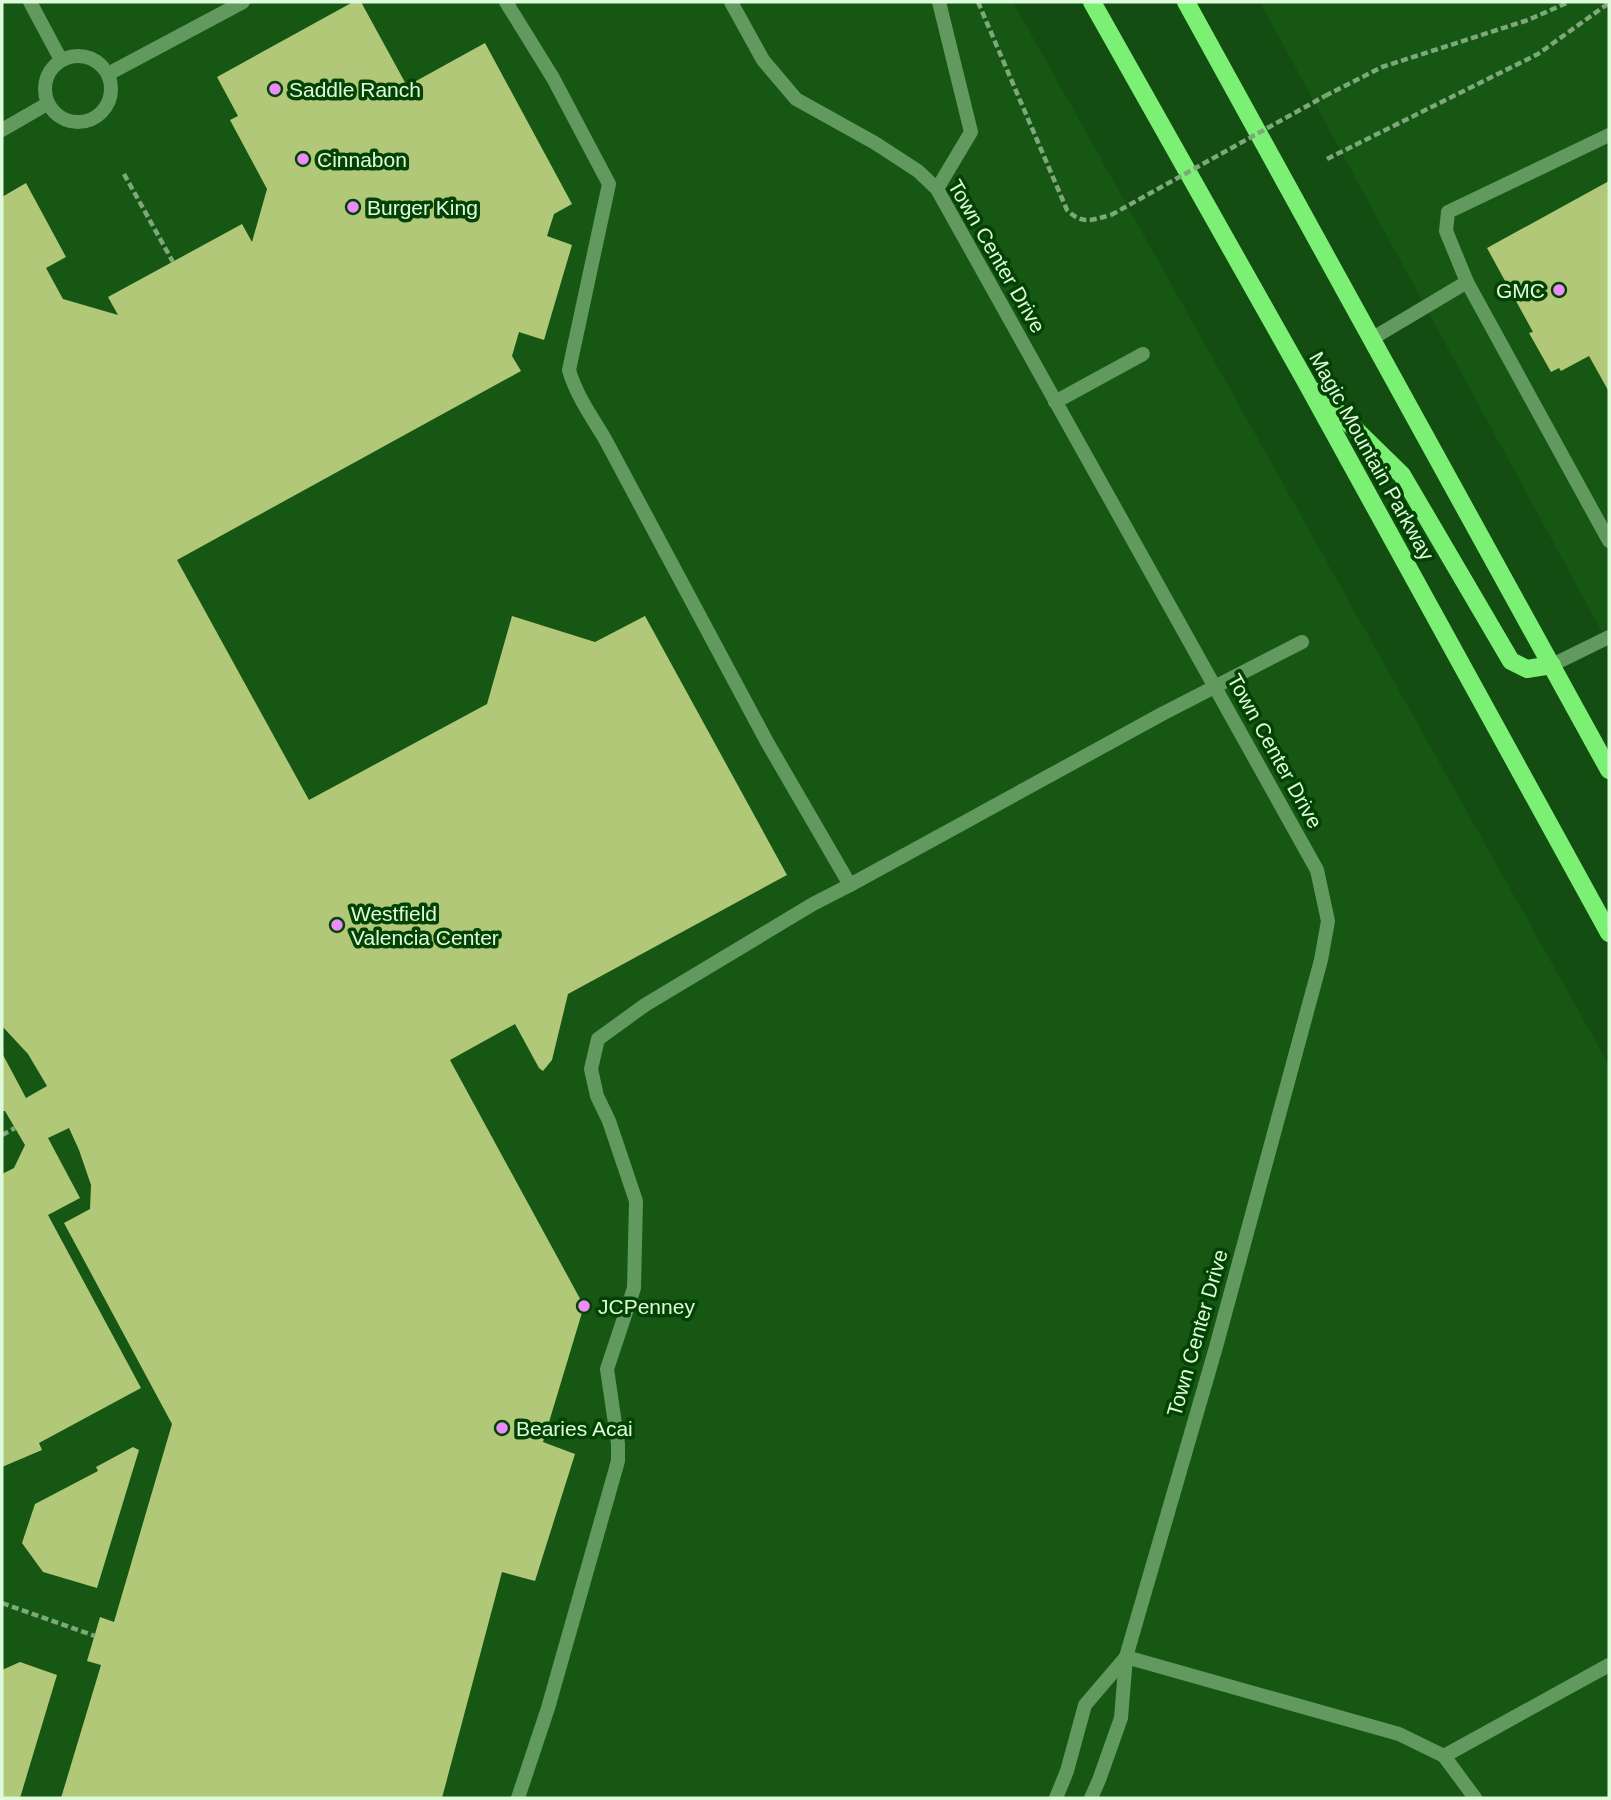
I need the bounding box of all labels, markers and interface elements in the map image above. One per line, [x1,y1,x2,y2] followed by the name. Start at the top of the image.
[289,78,421,101] place label: Saddle Ranch
[267,81,283,97] marker: Saddle Ranch
[317,148,407,171] place label: Cinnabon
[295,151,311,167] marker: Cinnabon
[944,175,1050,337] street label: Town Center Drive
[367,196,478,219] place label: Burger King
[345,199,361,215] marker: Burger King
[1496,279,1545,302] place label: GMC
[1551,282,1567,298] marker: GMC
[1305,348,1439,565] street label: Magic Mountain Parkway
[1223,670,1327,832] street label: Town Center Drive
[351,902,499,949] place label: Westfield Valencia Center
[329,917,345,933] marker: Westfield Valencia Center
[1162,1247,1232,1419] street label: Town Center Drive
[598,1295,695,1318] place label: JCPenney
[576,1298,592,1314] marker: JCPenney
[516,1417,633,1440] place label: Bearies Acai
[494,1420,510,1436] marker: Bearies Acai

